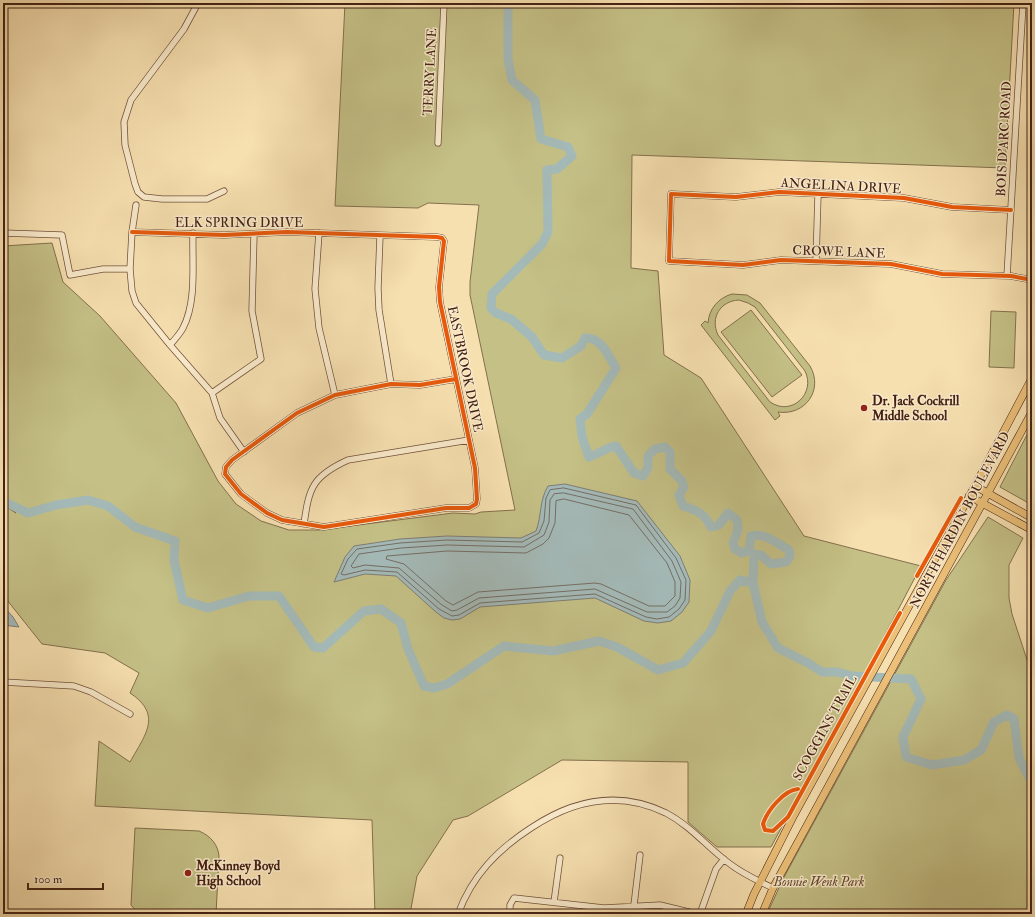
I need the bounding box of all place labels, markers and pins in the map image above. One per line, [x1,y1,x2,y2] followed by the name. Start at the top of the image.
[871,393,960,424] place label: Dr. Jack Cockrill Middle School
[859,403,869,413] marker: Dr. Jack Cockrill Middle School
[195,858,281,890] place label: McKinney Boyd High School
[183,868,193,878] marker: McKinney Boyd High School

